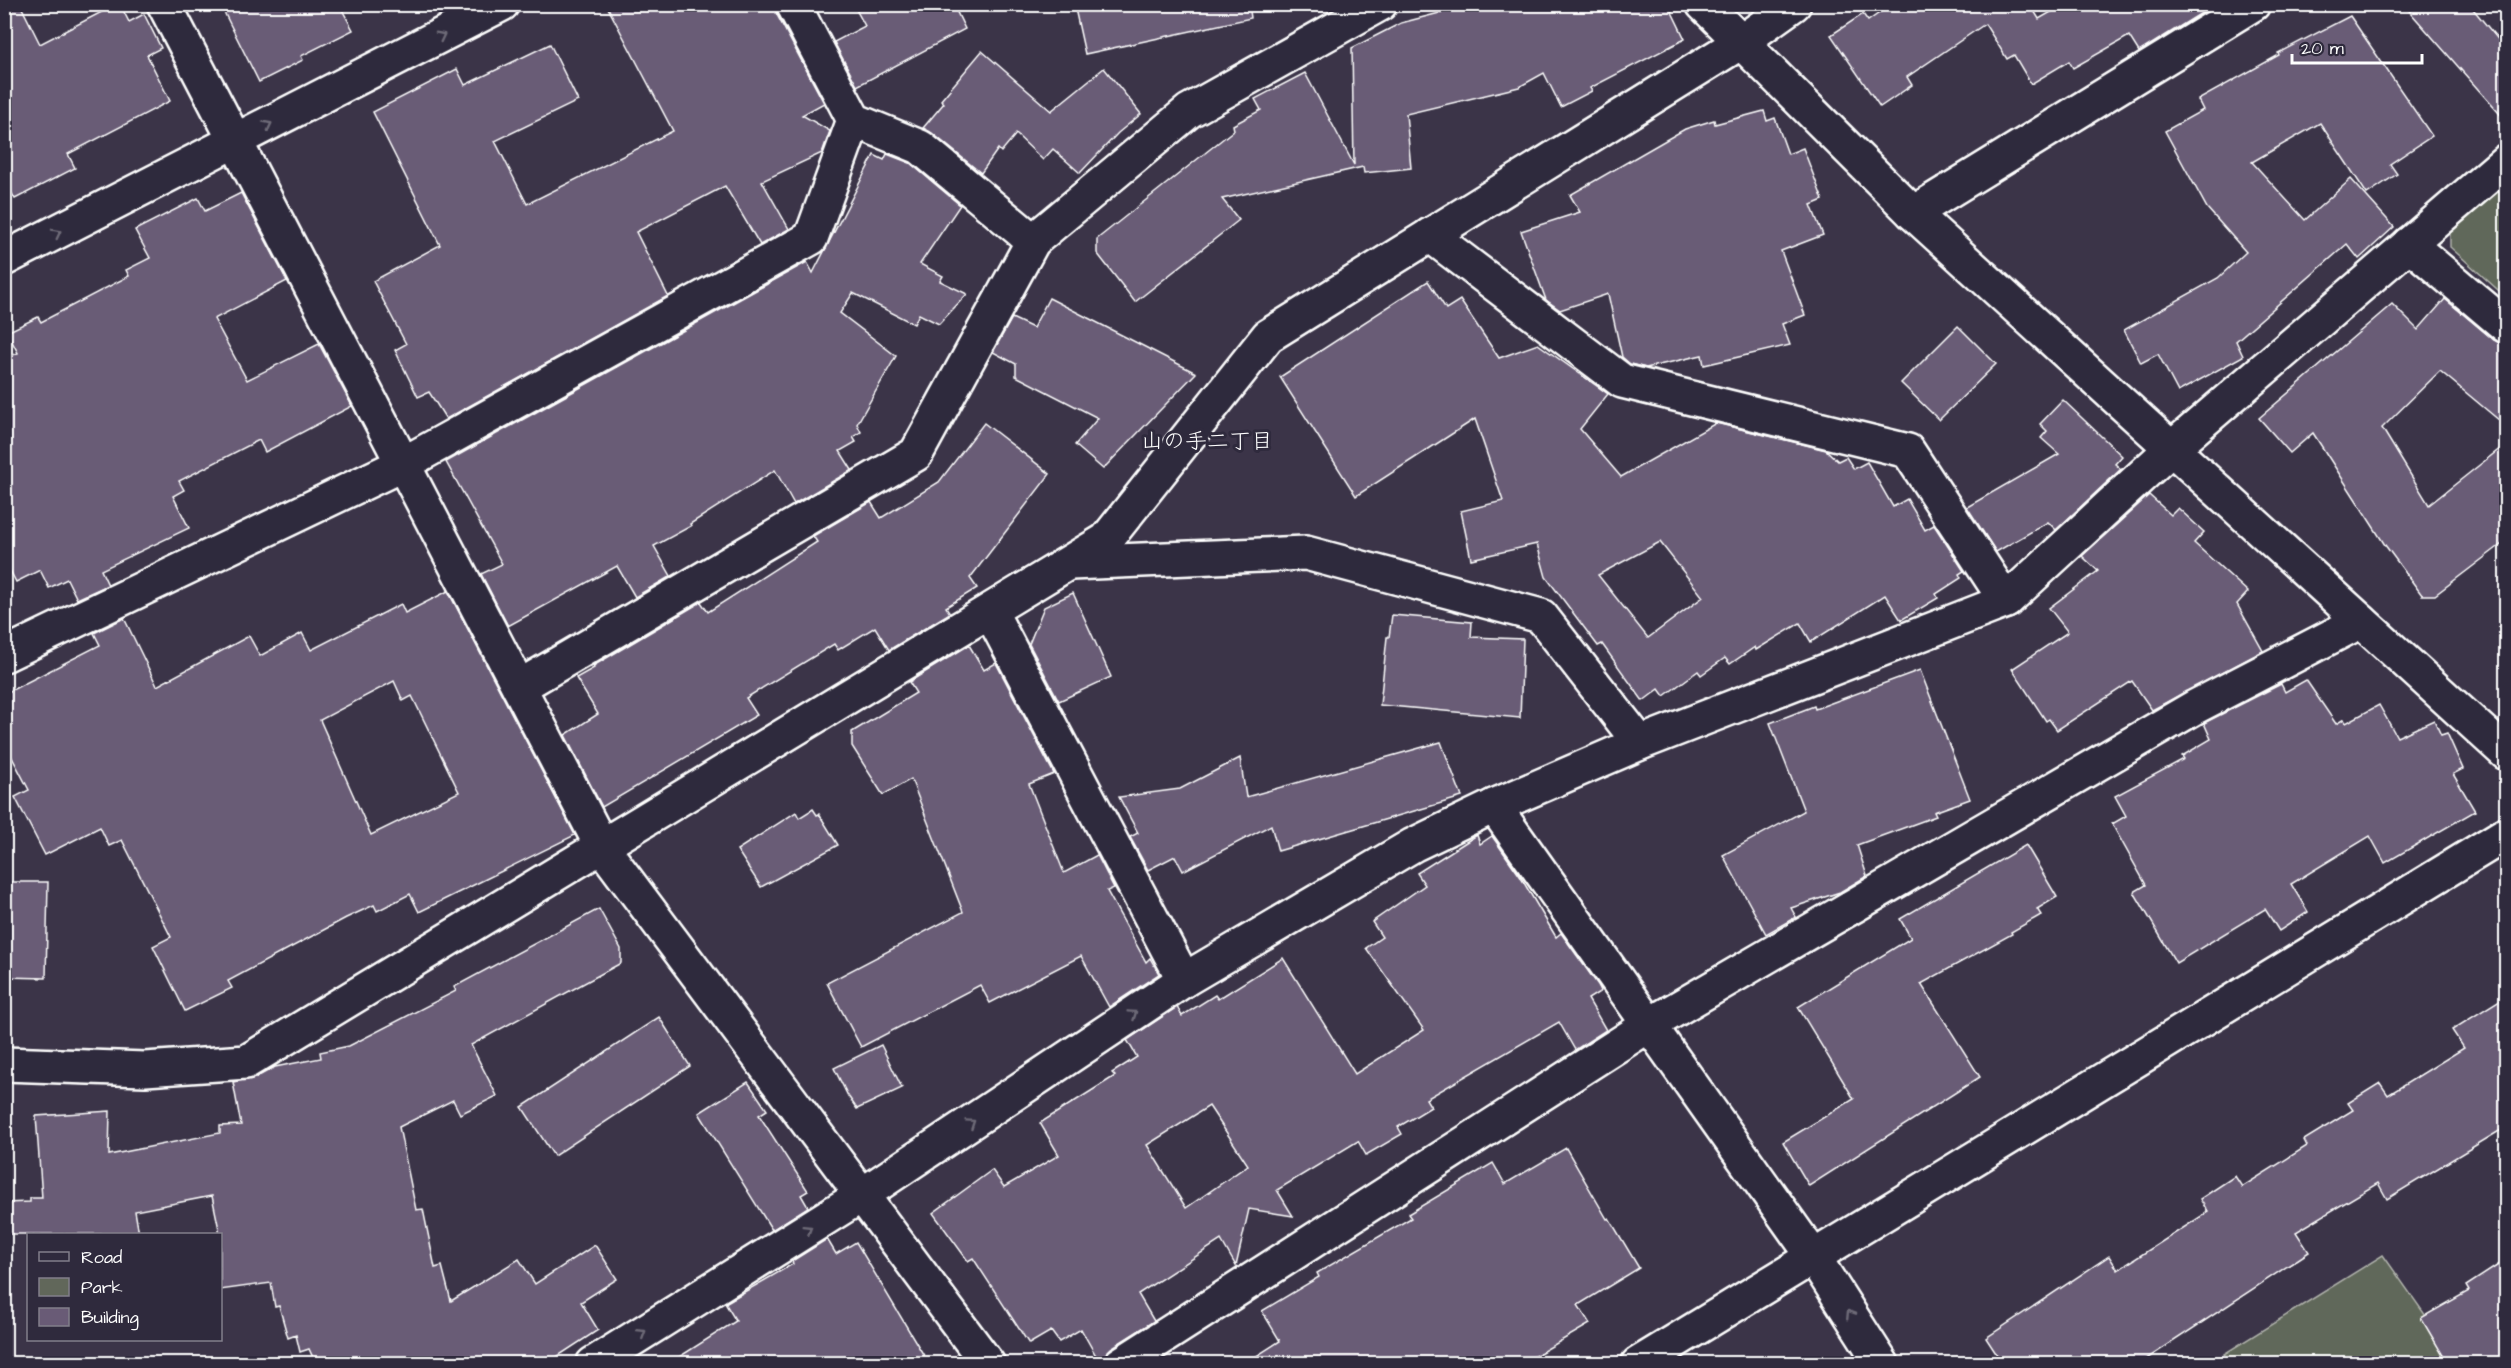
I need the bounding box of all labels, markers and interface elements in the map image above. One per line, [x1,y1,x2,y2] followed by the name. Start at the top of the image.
[2292,27,2422,65] scale bar
[435,32,445,43] one-way arrow
[2301,36,2344,61] text: 20 m
[261,121,272,132] one-way arrow
[50,229,61,240] one-way arrow
[1141,426,1273,457] district label: 山の手二丁目
[1126,1010,1137,1021] one-way arrow
[965,1118,975,1130] one-way arrow
[802,1225,812,1237] one-way arrow
[27,1233,222,1341] legend
[81,1245,122,1270] text: Road
[81,1275,123,1300] text: Park
[81,1305,139,1331] text: Building
[1846,1310,1858,1320] one-way arrow
[636,1328,646,1340] one-way arrow

